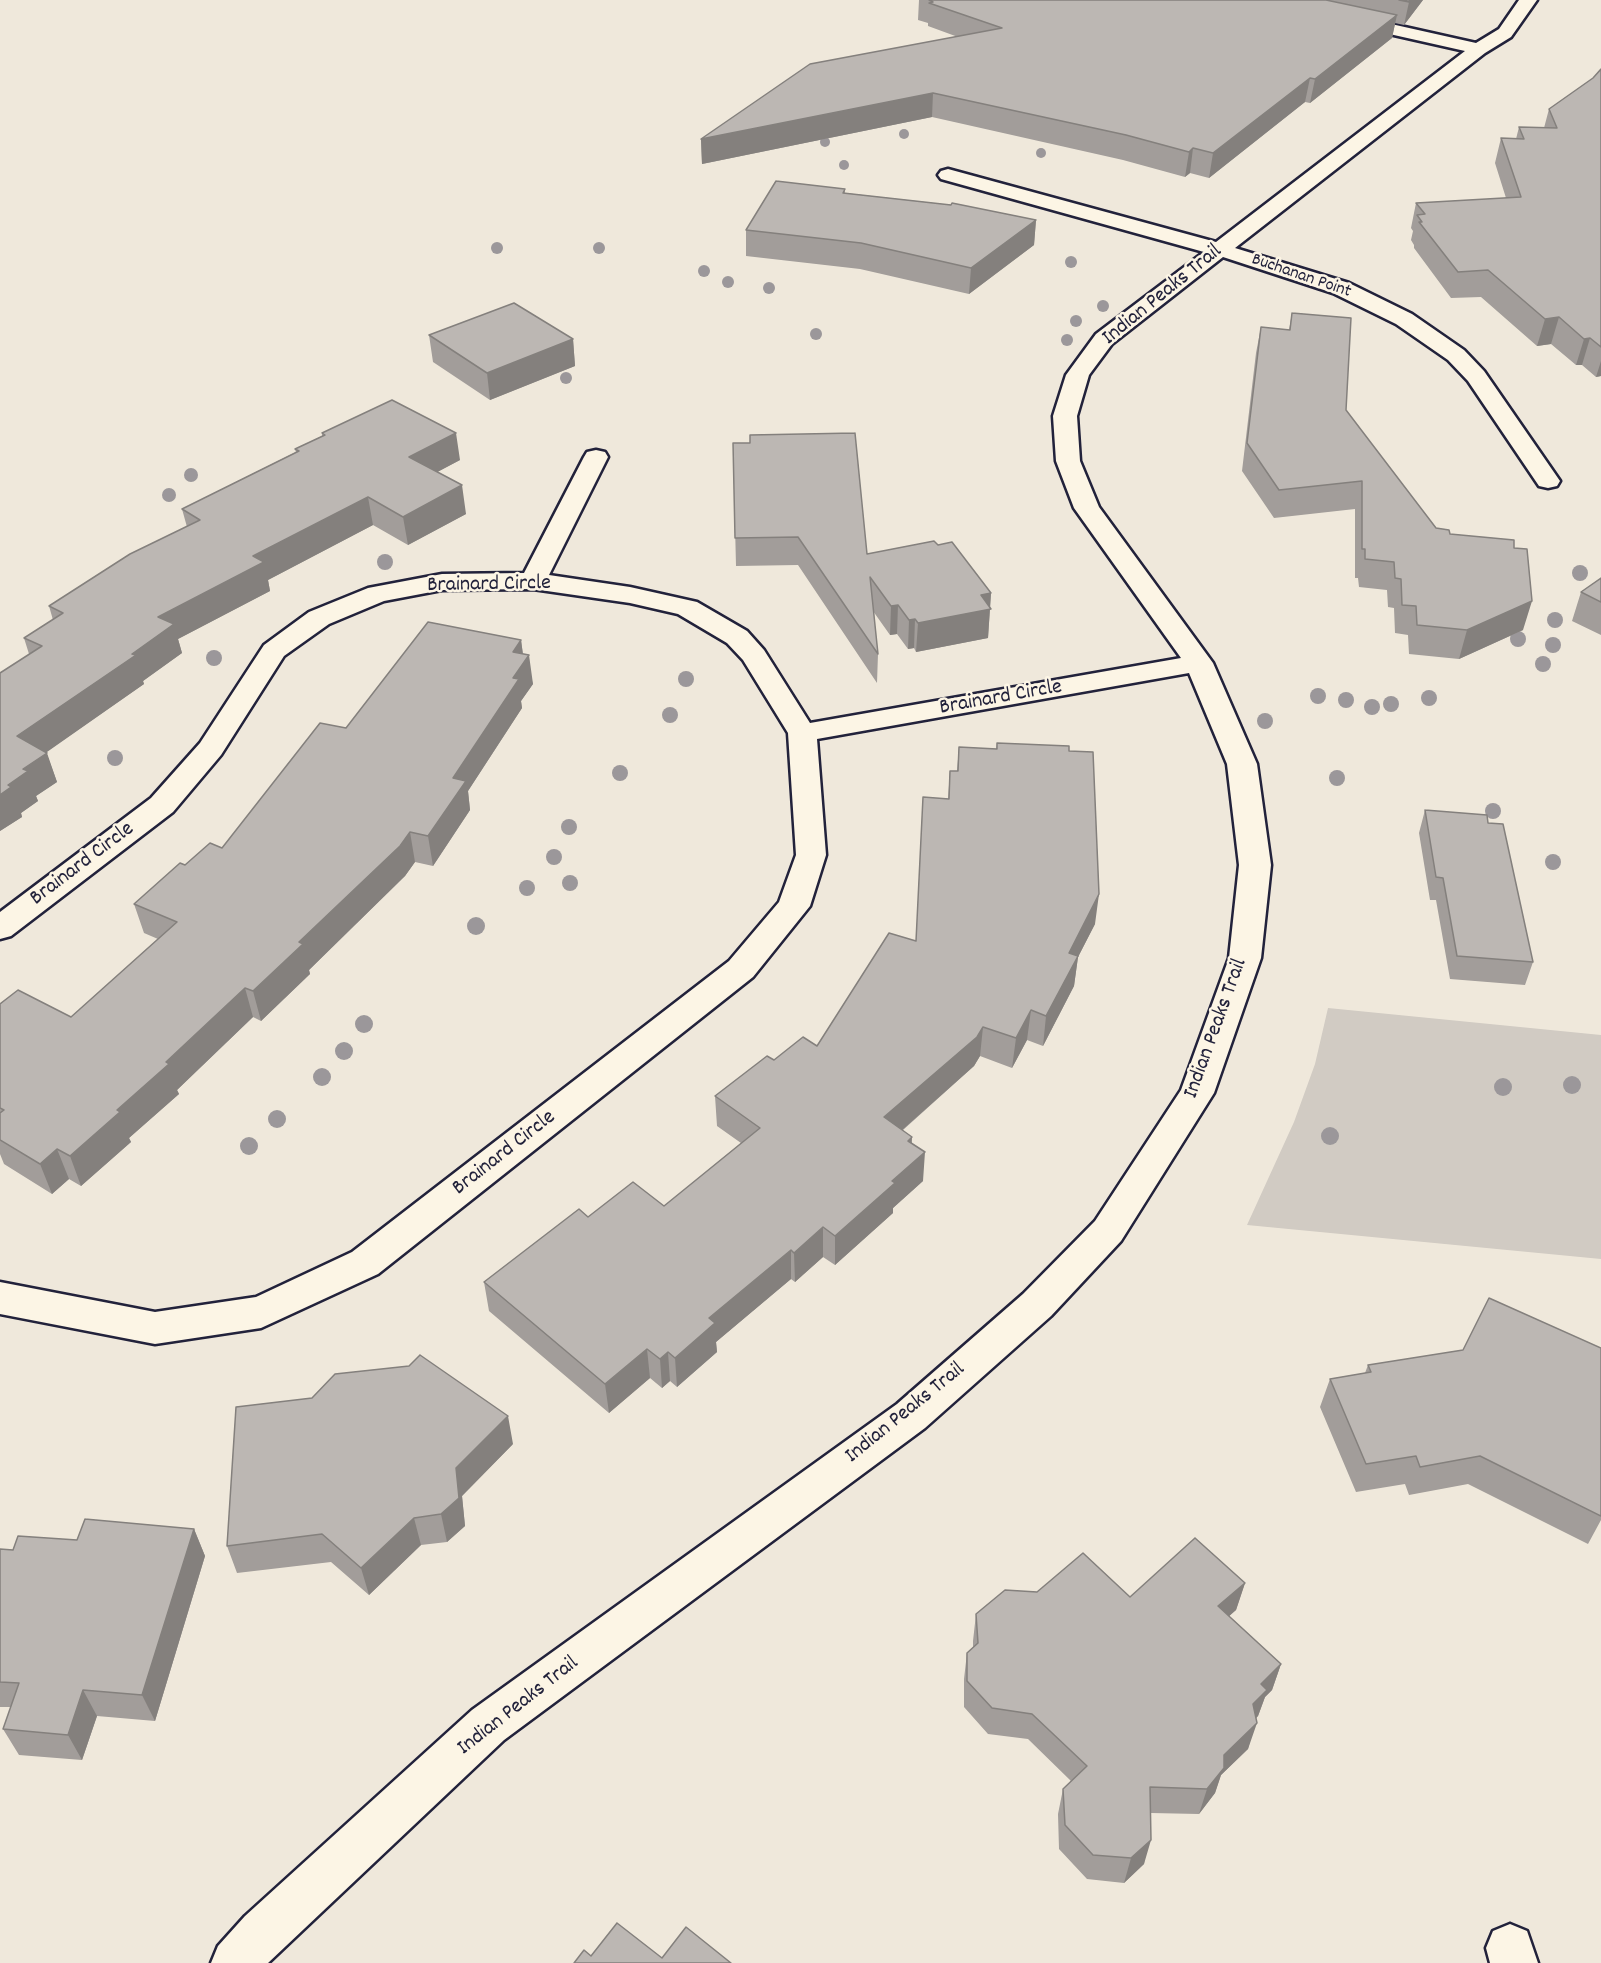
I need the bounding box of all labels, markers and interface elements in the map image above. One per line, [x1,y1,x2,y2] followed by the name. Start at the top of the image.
[1098,240,1228,352] street label: Indian Peaks Trail
[1248,250,1354,304] street label: Buchanan Point
[427,572,551,600] street label: Brainard Circle
[938,675,1064,723] street label: Brainard Circle
[26,817,140,913] street label: Brainard Circle
[1180,956,1254,1102] street label: Indian Peaks Trail
[448,1106,562,1202] street label: Brainard Circle
[841,1358,971,1470] street label: Indian Peaks Trail
[453,1651,585,1763] street label: Indian Peaks Trail

